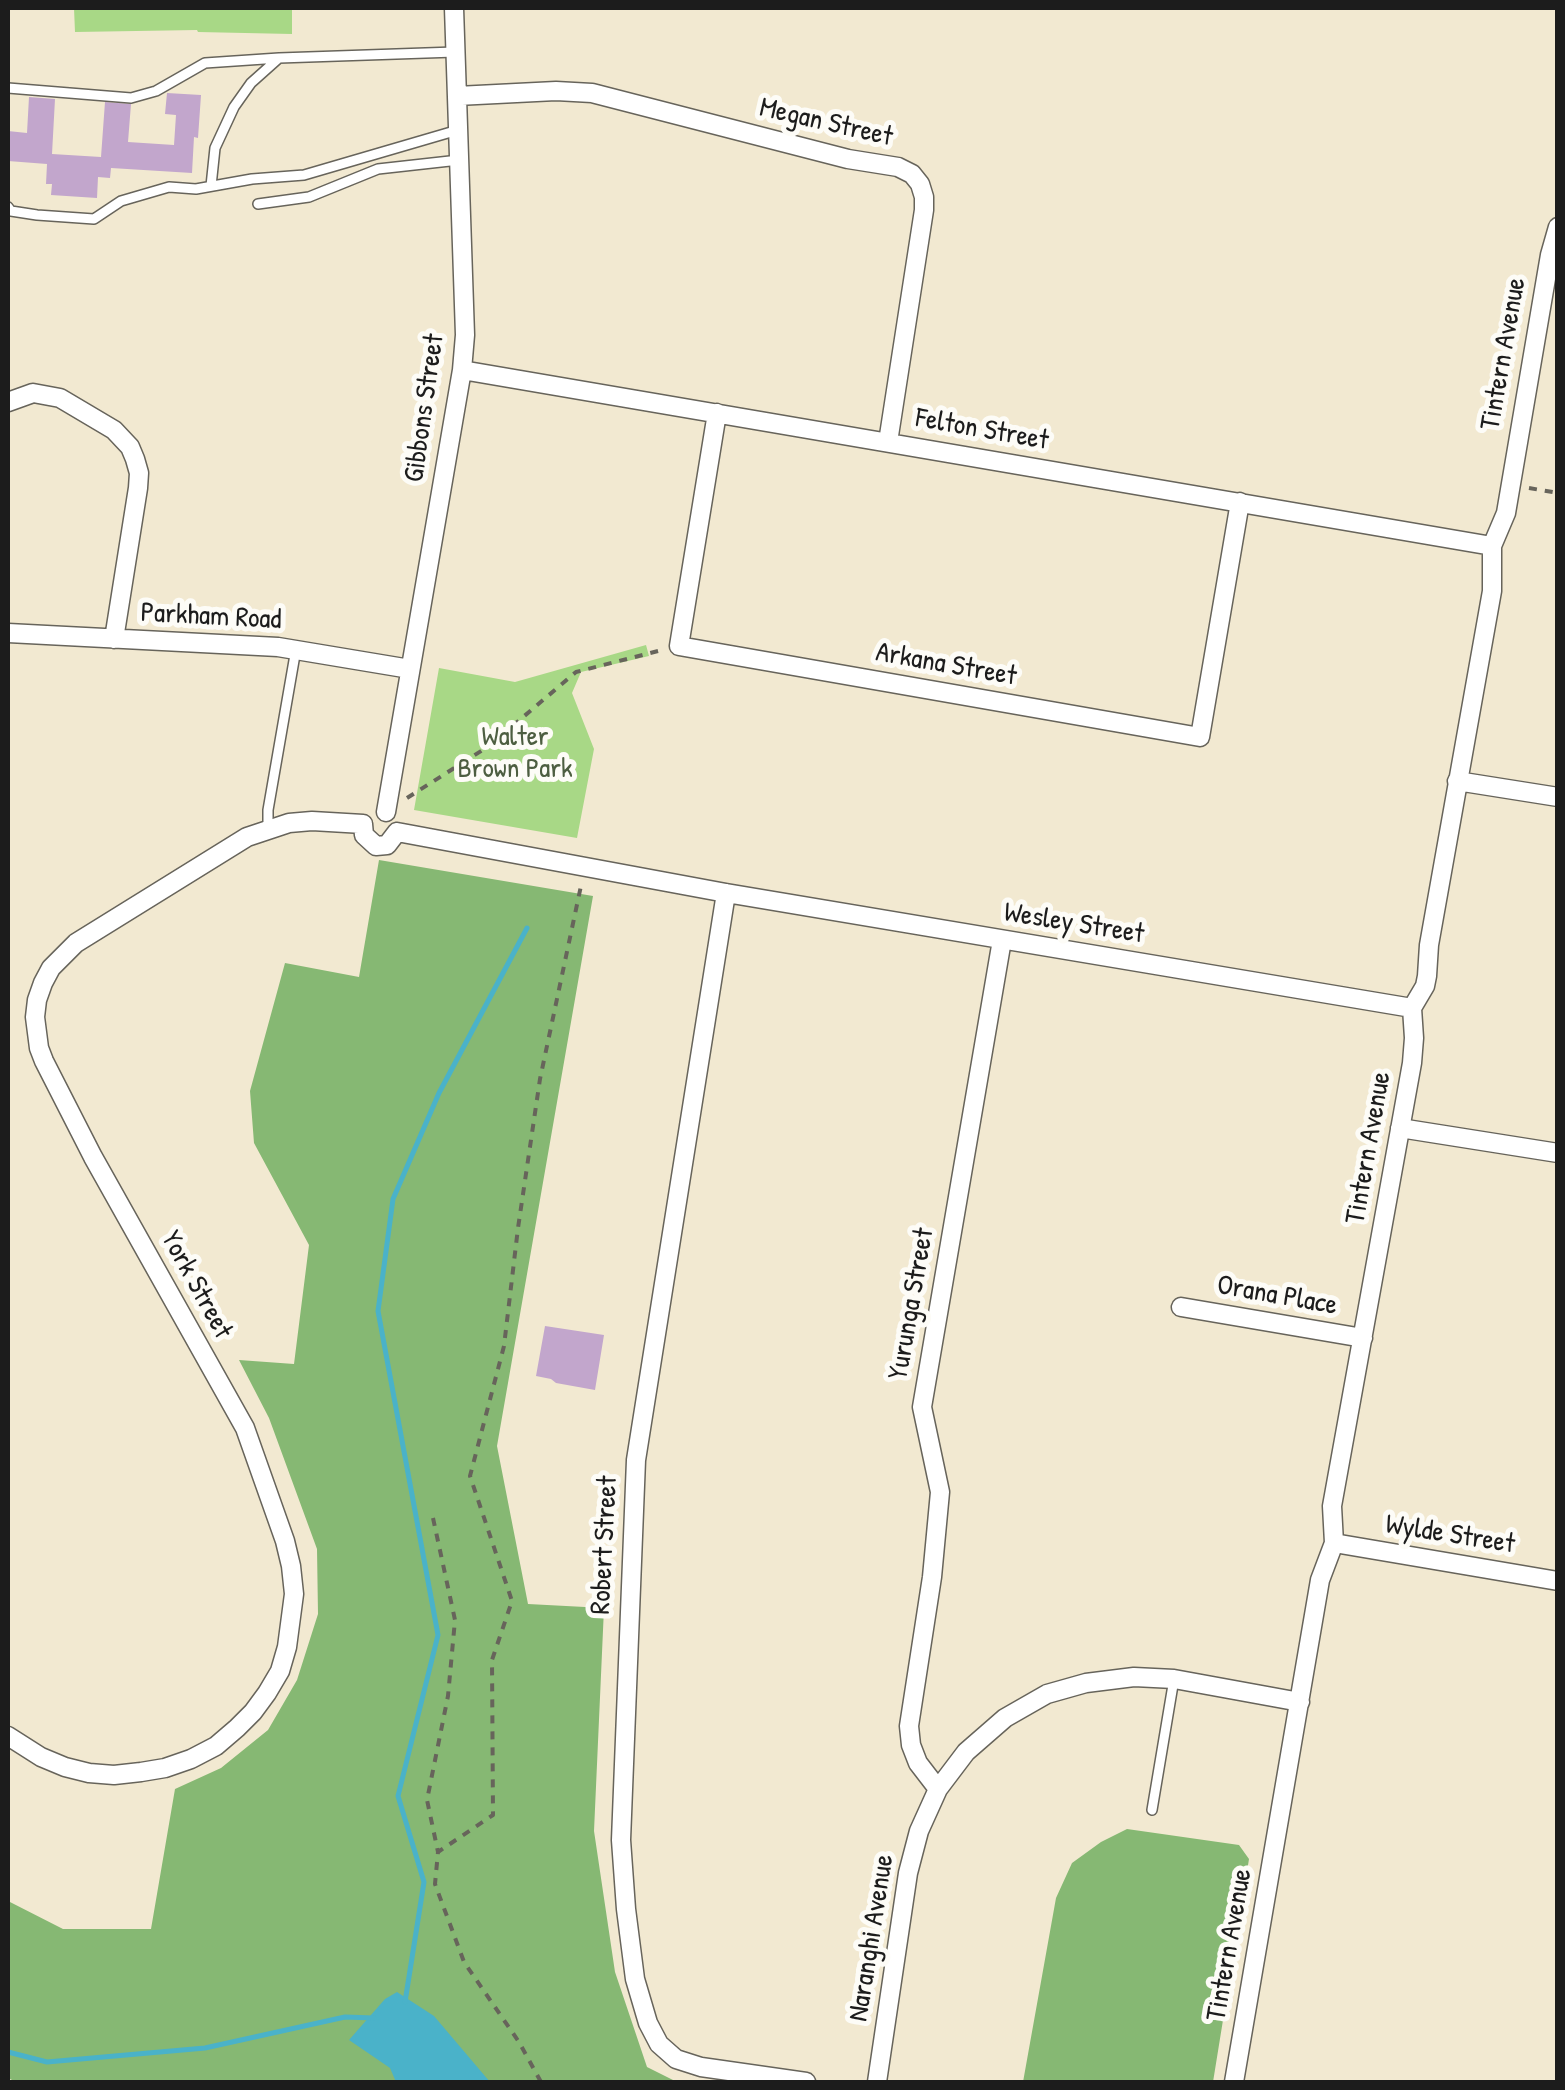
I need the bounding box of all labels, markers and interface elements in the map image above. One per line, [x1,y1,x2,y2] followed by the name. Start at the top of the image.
[756,91,896,155] street label: Megan Street
[1474,275,1534,433] street label: Tintern Avenue
[398,332,452,484] street label: Gibbons Street
[913,402,1051,458] street label: Felton Street
[140,597,282,637] street label: Parkham Road
[873,636,1019,694] street label: Arkana Street
[457,721,573,787] park label: Walter Brown Park
[1002,896,1146,952] street label: Wesley Street
[1339,1069,1399,1227] street label: Tintern Avenue
[153,1225,239,1345] street label: York Street
[882,1226,942,1382] street label: Yurunga Street
[1214,1269,1340,1323] street label: Orana Place
[585,1475,625,1615] street label: Robert Street
[1383,1508,1517,1562] street label: Wylde Street
[842,1852,902,2024] street label: Naranghi Avenue
[1200,1866,1260,2024] street label: Tintern Avenue

